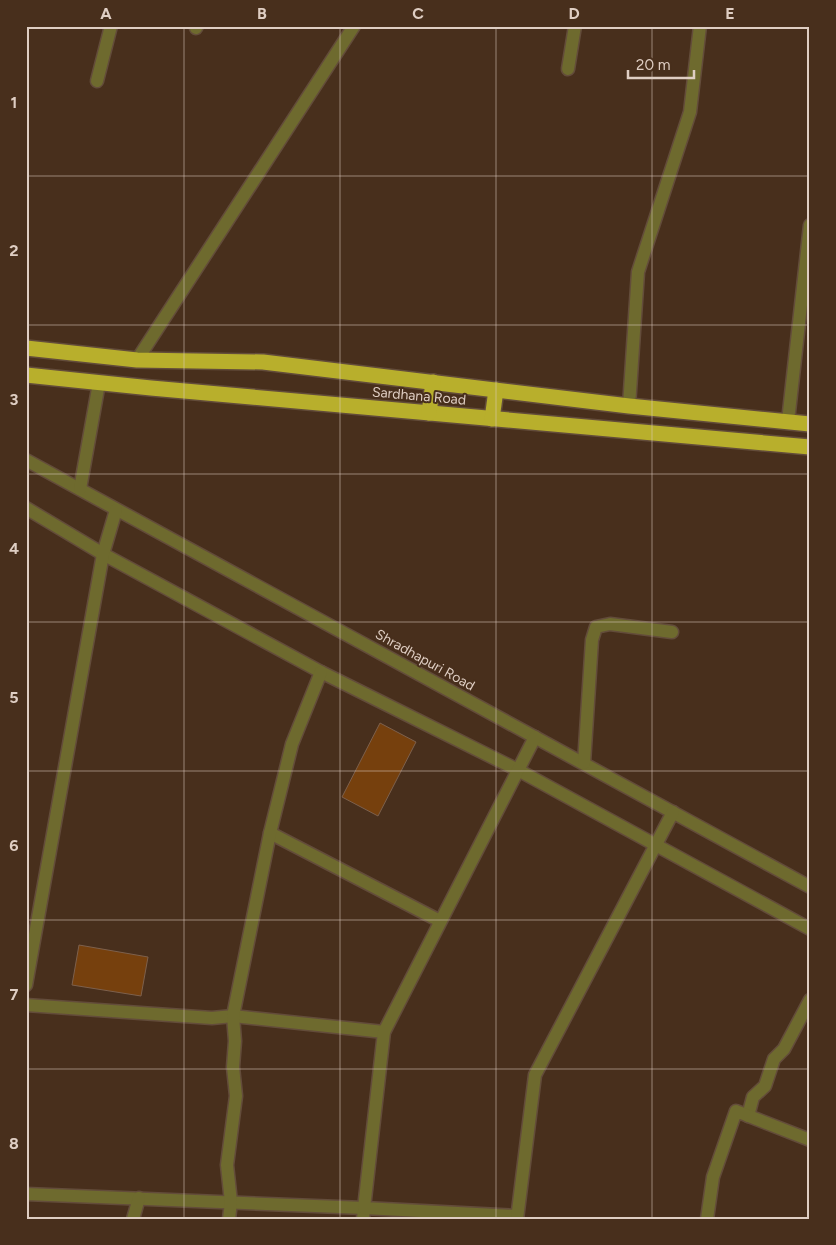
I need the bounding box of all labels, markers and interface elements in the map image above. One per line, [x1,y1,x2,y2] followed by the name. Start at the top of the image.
[100,4,112,23] text: A
[257,4,267,23] text: B
[412,4,424,23] text: C
[568,4,580,23] text: D
[725,4,735,23] text: E
[628,48,695,80] scale bar
[636,56,670,74] text: 20 m
[11,93,17,112] text: 1
[9,241,19,260] text: 2
[371,383,467,409] street label: Sardhana Road
[10,390,19,409] text: 3
[9,539,19,558] text: 4
[372,626,478,694] street label: Shradhapuri Road
[9,688,19,707] text: 5
[9,836,19,855] text: 6
[10,985,19,1004] text: 7
[9,1134,19,1153] text: 8

